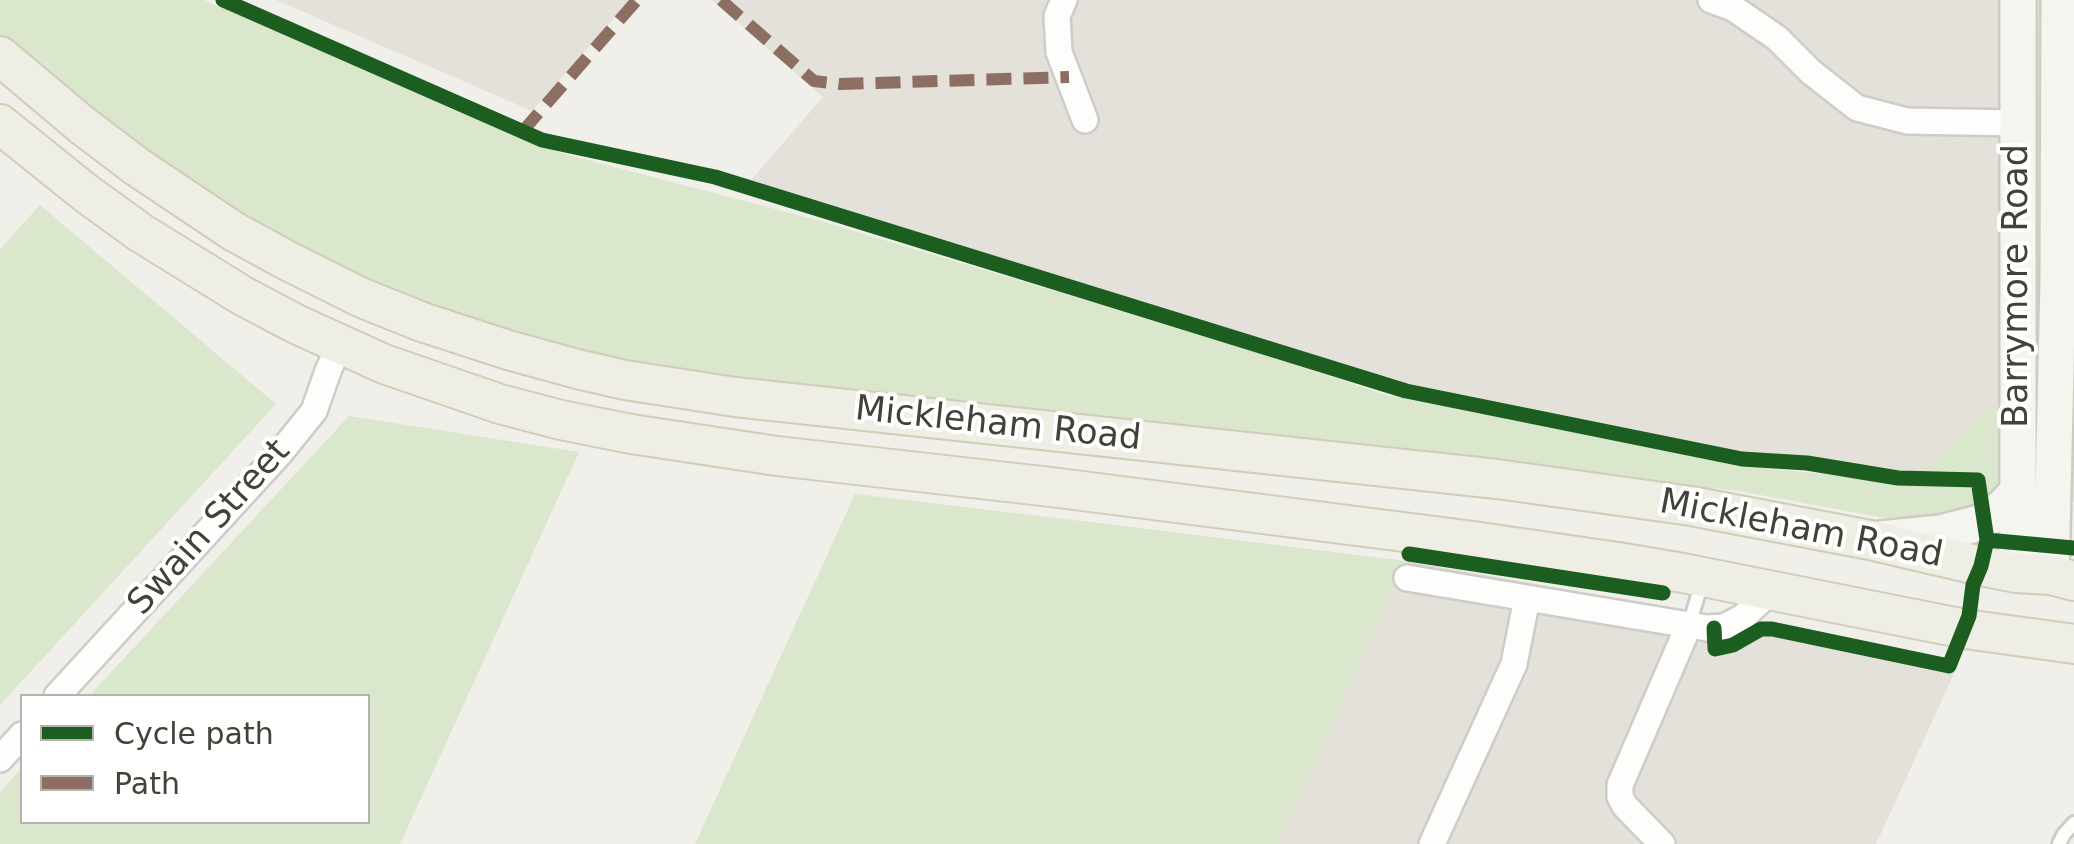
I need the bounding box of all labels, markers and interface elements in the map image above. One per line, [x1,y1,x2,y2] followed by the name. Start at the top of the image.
[1997,144,2039,428] street label: Barrymore Road
[853,389,1143,461] street label: Mickleham Road
[120,432,300,624] street label: Swain Street
[1656,482,1946,578] street label: Mickleham Road
[20,694,370,824] legend
[114,716,274,751] text: Cycle path
[114,766,180,801] text: Path

